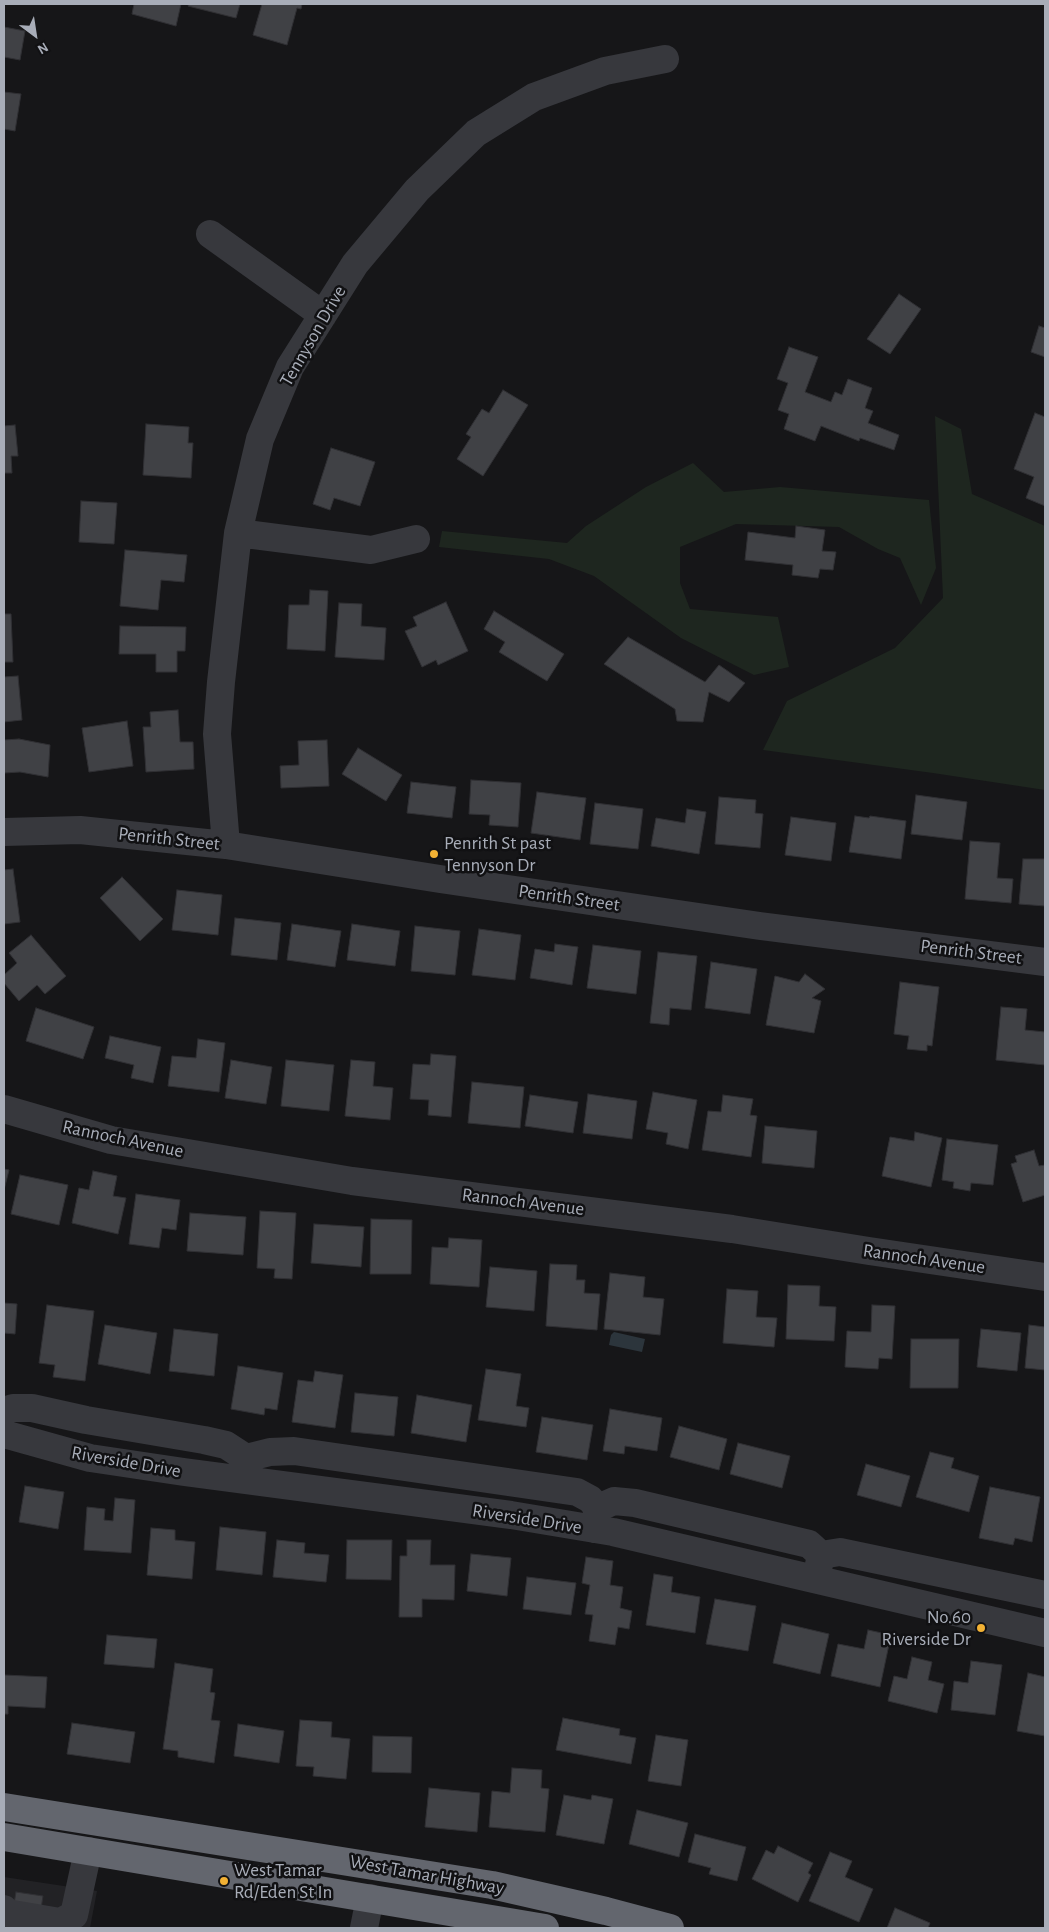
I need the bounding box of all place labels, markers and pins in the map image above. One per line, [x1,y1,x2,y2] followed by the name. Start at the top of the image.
[444,832,551,876] place label: Penrith St past Tennyson Dr
[428,848,440,860] marker: Penrith St past Tennyson Dr
[881,1606,971,1650] place label: No.60 Riverside Dr
[975,1622,987,1634] marker: No.60 Riverside Dr
[234,1859,332,1903] place label: West Tamar Rd/Eden St In
[218,1875,230,1887] marker: West Tamar Rd/Eden St In

